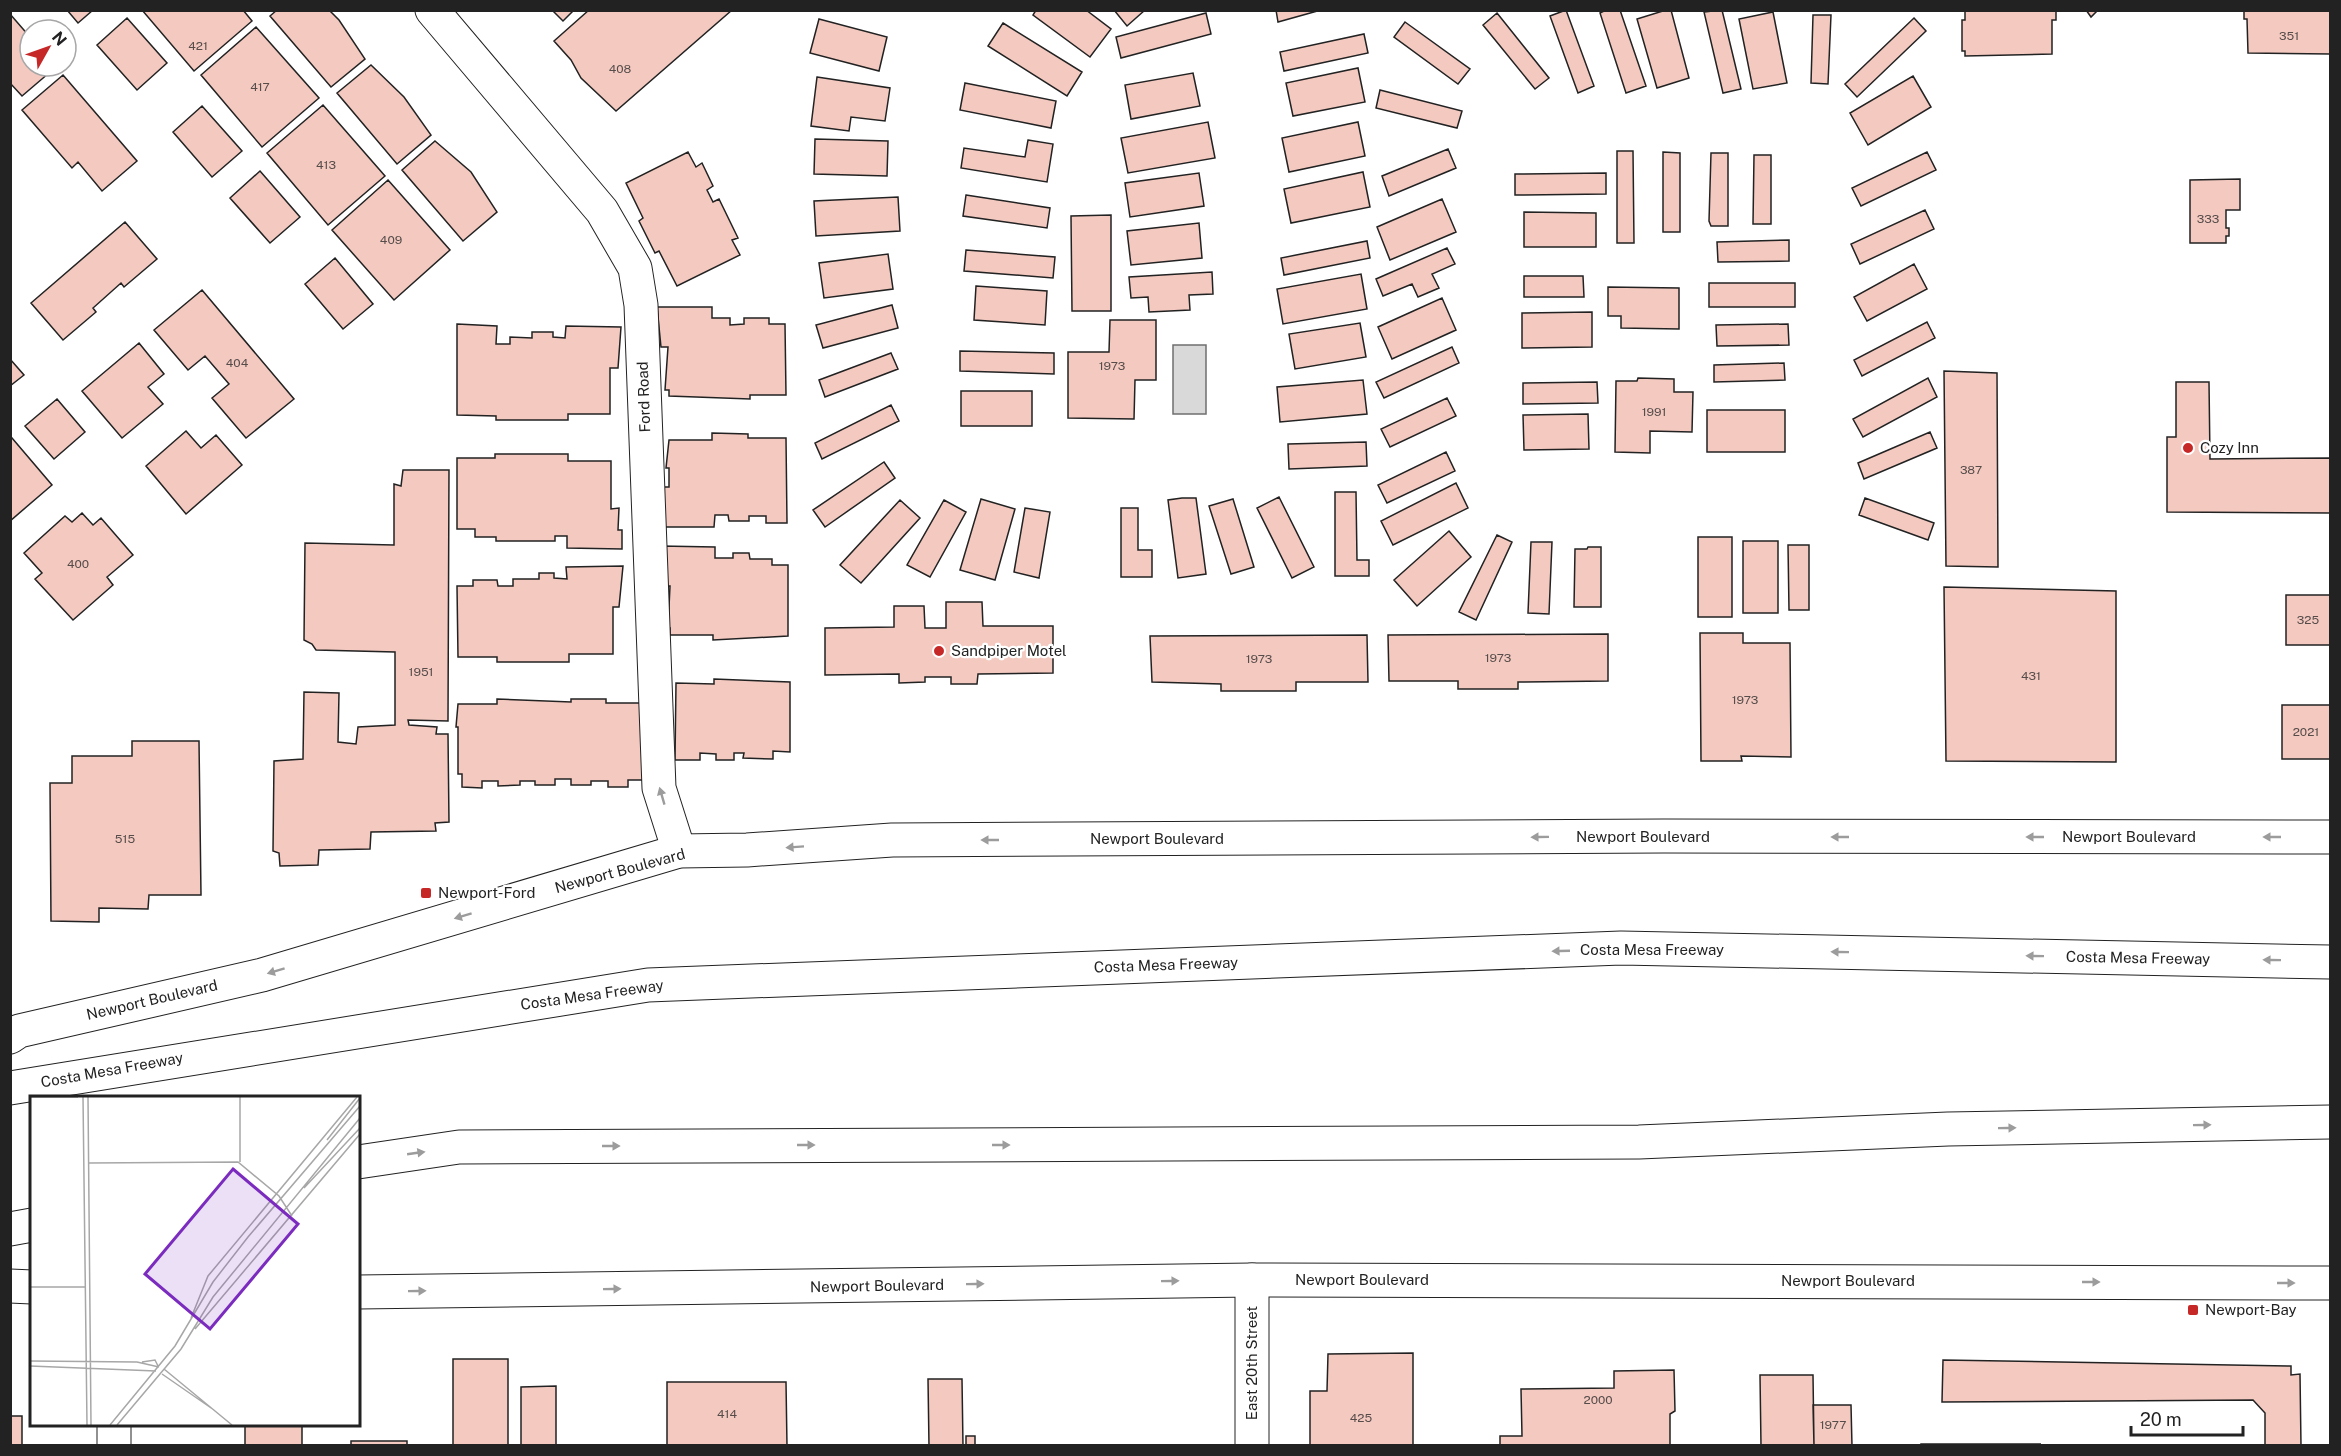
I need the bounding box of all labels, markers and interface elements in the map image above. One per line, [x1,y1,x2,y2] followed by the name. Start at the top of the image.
[18,18,78,78] north arrow
[48,28,70,50] text: N
[2279,29,2299,43] house number: 351
[188,39,208,53] house number: 421
[609,62,632,76] house number: 408
[250,80,270,94] house number: 417
[316,158,336,172] house number: 413
[2197,212,2219,226] house number: 333
[380,233,402,247] house number: 409
[226,356,249,370] house number: 404
[1099,359,1125,373] house number: 1973
[634,361,653,433] street label: Ford Road
[1642,405,1666,419] house number: 1991
[2200,439,2259,456] place label: Cozy Inn
[2181,441,2195,455] marker: Cozy Inn
[1960,463,1982,477] house number: 387
[67,557,89,571] house number: 400
[2297,613,2320,627] house number: 325
[951,642,1067,659] place label: Sandpiper Motel
[932,644,946,658] marker: Sandpiper Motel
[1485,651,1511,665] house number: 1973
[1246,652,1272,666] house number: 1973
[409,665,433,679] house number: 1951
[2021,669,2041,683] house number: 431
[1732,693,1758,707] house number: 1973
[2293,725,2319,739] house number: 2021
[657,786,666,804] one-way arrow
[1576,828,1710,845] street label: Newport Boulevard
[2062,828,2196,845] street label: Newport Boulevard
[1090,830,1224,847] street label: Newport Boulevard
[115,832,135,846] house number: 515
[1531,832,1550,842] one-way arrow
[1831,832,1850,842] one-way arrow
[2026,832,2045,842] one-way arrow
[2263,832,2282,842] one-way arrow
[980,835,999,845] one-way arrow
[786,842,805,852] one-way arrow
[553,845,687,896] street label: Newport Boulevard
[438,884,535,901] place label: Newport-Ford
[419,886,433,900] marker: Newport-Ford
[454,912,472,921] one-way arrow
[1580,941,1724,958] street label: Costa Mesa Freeway
[1552,946,1571,955] one-way arrow
[1831,948,1850,957] one-way arrow
[2066,948,2210,967] street label: Costa Mesa Freeway
[2026,951,2045,961] one-way arrow
[1094,953,1238,976] street label: Costa Mesa Freeway
[2263,956,2282,965] one-way arrow
[267,967,285,976] one-way arrow
[85,976,219,1023] street label: Newport Boulevard
[519,976,665,1013] street label: Costa Mesa Freeway
[39,1049,184,1090] street label: Costa Mesa Freeway
[30,1096,360,1426] inset map
[2192,1120,2211,1130] one-way arrow
[1997,1124,2016,1133] one-way arrow
[796,1140,815,1150] one-way arrow
[991,1140,1010,1149] one-way arrow
[601,1141,620,1151] one-way arrow
[407,1149,426,1158] one-way arrow
[1295,1271,1429,1288] street label: Newport Boulevard
[1781,1272,1915,1289] street label: Newport Boulevard
[810,1276,944,1295] street label: Newport Boulevard
[1160,1276,1179,1286] one-way arrow
[2081,1277,2100,1287] one-way arrow
[2276,1278,2295,1288] one-way arrow
[965,1279,984,1289] one-way arrow
[602,1284,621,1294] one-way arrow
[407,1286,426,1296] one-way arrow
[2205,1301,2297,1318] place label: Newport-Bay
[2186,1303,2200,1317] marker: Newport-Bay
[1243,1306,1260,1420] street label: East 20th Street
[1583,1393,1613,1407] house number: 2000
[2131,1399,2244,1437] scale bar
[717,1407,737,1421] house number: 414
[2140,1409,2182,1430] text: 20 m
[1350,1411,1372,1425] house number: 425
[1820,1418,1846,1432] house number: 1977

